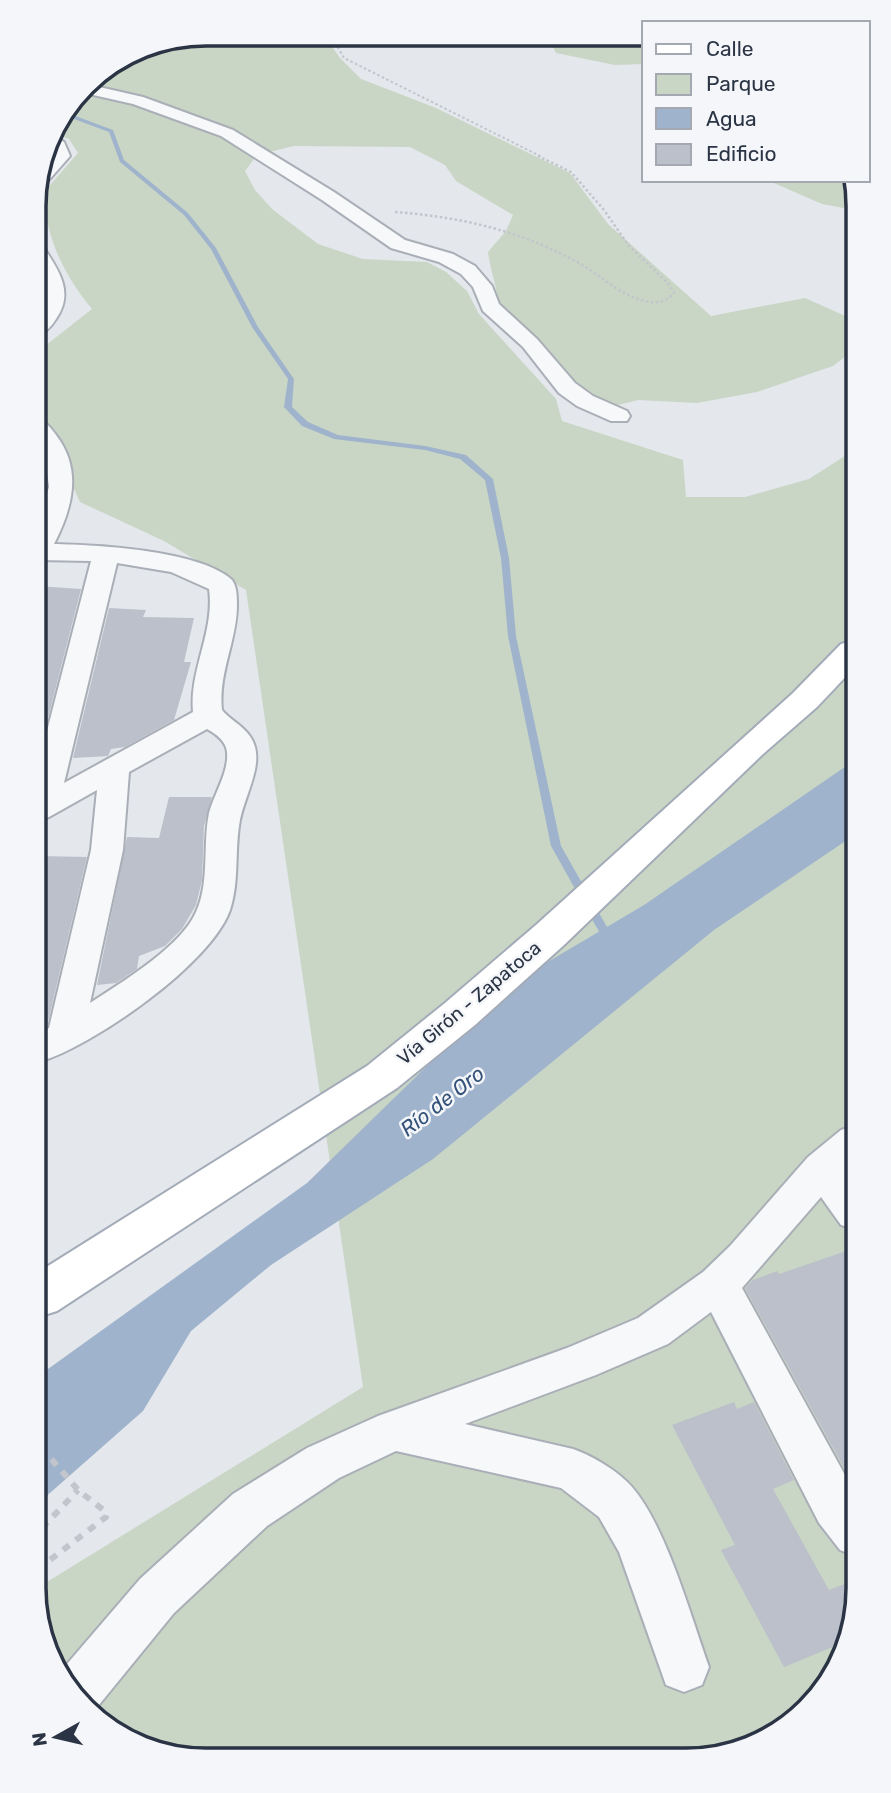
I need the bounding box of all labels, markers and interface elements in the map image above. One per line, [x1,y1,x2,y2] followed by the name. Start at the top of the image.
[642,21,870,182] legend
[706,36,754,61] text: Calle
[706,71,776,96] text: Parque
[706,106,757,131] text: Agua
[706,141,776,166] text: Edificio
[392,936,546,1070] street label: Vía Girón - Zapatoca
[395,1060,489,1142] water label: Río de Oro
[21,1702,91,1772] north arrow
[27,1731,52,1748] text: N

